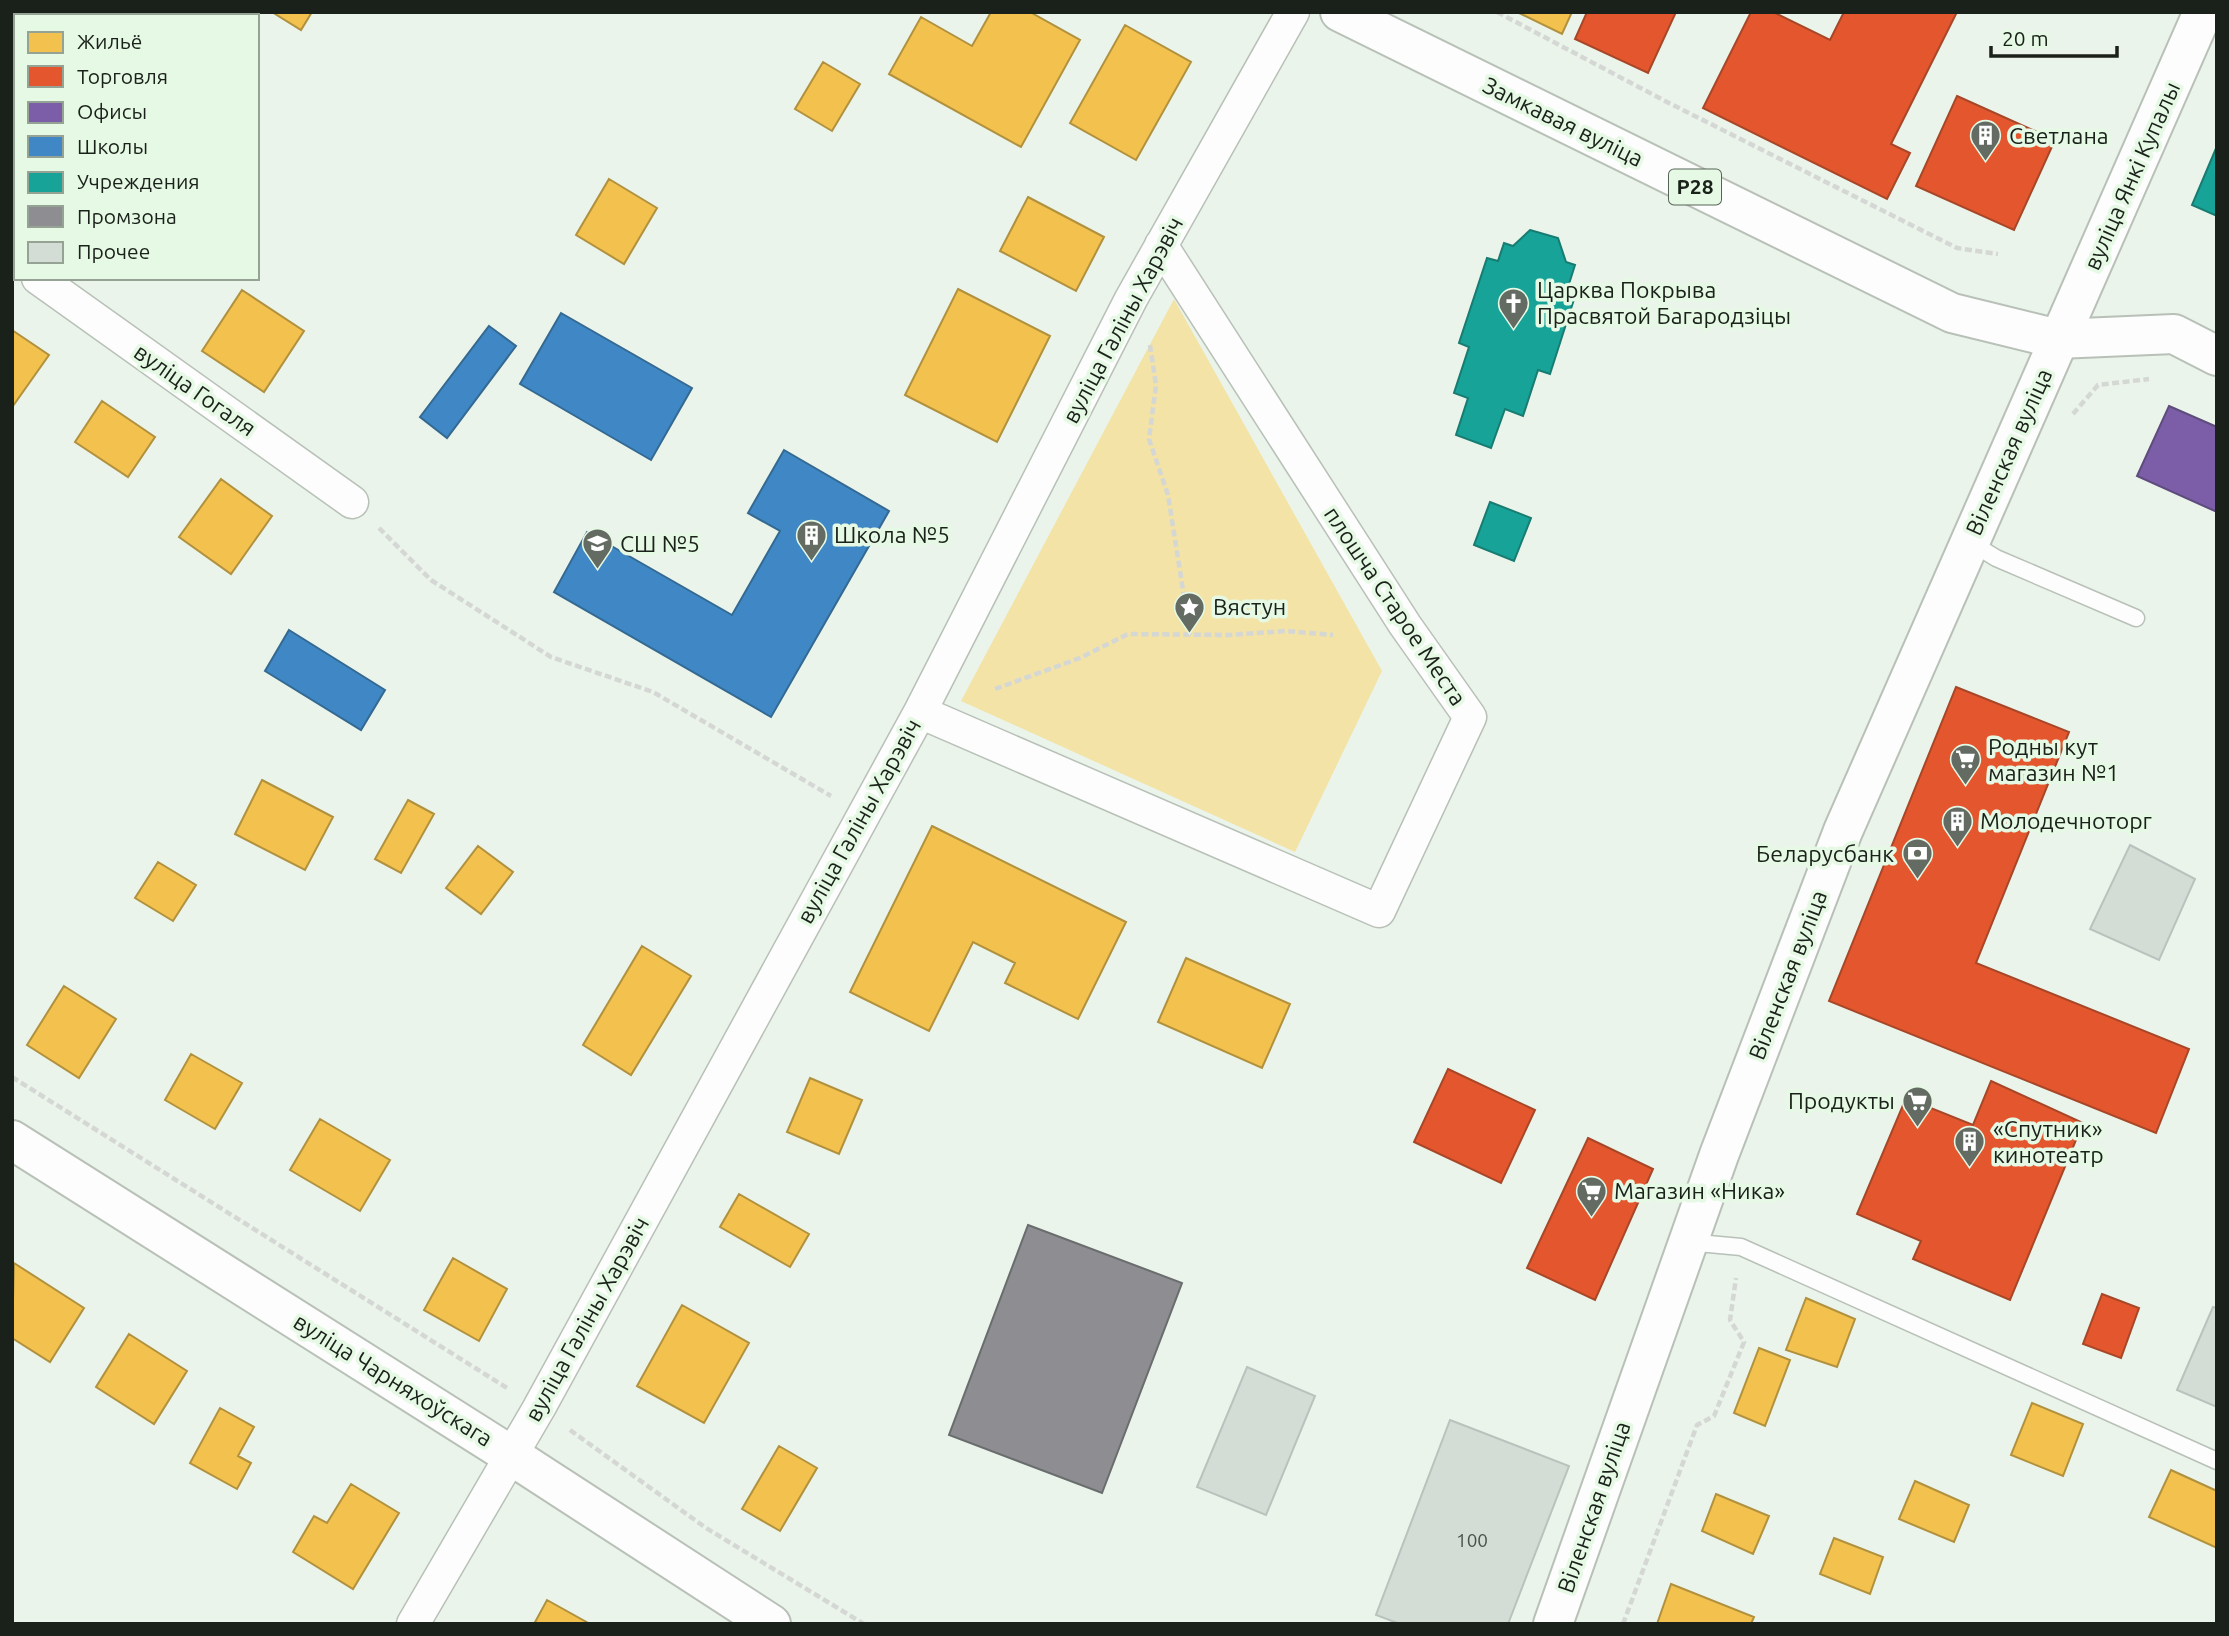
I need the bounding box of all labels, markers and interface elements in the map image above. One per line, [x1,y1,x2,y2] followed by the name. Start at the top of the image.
[14,14,259,280] legend
[1991,14,2117,58] scale bar
[2002,26,2049,50] text: 20 m
[77,29,142,53] text: Жильё
[77,64,168,88] text: Торговля
[1479,72,1647,171] street label: Замкавая вуліца
[2079,78,2184,274] street label: вуліца Янкі Купалы
[77,99,147,123] text: Офисы
[1969,119,2003,163] building icon: Светлана
[2009,123,2109,148] place label: Светлана
[77,134,148,158] text: Школы
[77,169,200,193] text: Учреждения
[1669,170,1721,204] road number: Р28
[77,204,177,228] text: Промзона
[1058,212,1188,427] street label: вуліца Галіны Харэвіч
[77,239,150,263] text: Прочее
[1537,277,1791,328] place label: Царква Покрыва Прасвятой Багародзіцы
[1497,286,1531,330] church icon: Царква Покрыва Прасвятой Багародзіцы
[130,339,261,441] street label: вуліца Гогаля
[1961,365,2056,539] street label: Віленская вуліца
[1320,502,1471,710] street label: плошча Старое Места
[794,518,828,562] building icon: Школа №5
[834,522,950,547] place label: Школа №5
[580,527,614,571] school or university icon: СШ №5
[620,531,700,556] place label: СШ №5
[1173,590,1207,634] place icon: Вястун
[1213,594,1286,619] place label: Вястун
[792,714,925,927] street label: вуліца Галіны Харэвіч
[1988,734,2119,785] place label: Родны кут магазин №1
[1948,743,1982,787] supermarket icon: Родны кут магазин №1
[1940,804,1974,848] building icon: Молодечноторг
[1980,808,2152,833] place label: Молодечноторг
[1900,837,1934,881] bank icon: Беларусбанк
[1756,841,1894,866] place label: Беларусбанк
[1744,887,1831,1063] street label: Віленская вуліца
[1901,1084,1935,1128] supermarket icon: Продукты
[1788,1088,1895,1113] place label: Продукты
[1993,1116,2104,1167] place label: «Спутник» кинотеатр
[1953,1125,1987,1169] building icon: «Спутник» кинотеатр
[1574,1174,1608,1218] supermarket icon: Магазин «Ника»
[1614,1178,1785,1203] place label: Магазин «Ника»
[520,1212,653,1425] street label: вуліца Галіны Харэвіч
[289,1308,497,1451] street label: вуліца Чарняхоўскага
[1553,1418,1635,1596] street label: Віленская вуліца
[1456,1529,1488,1551] house number: 100

